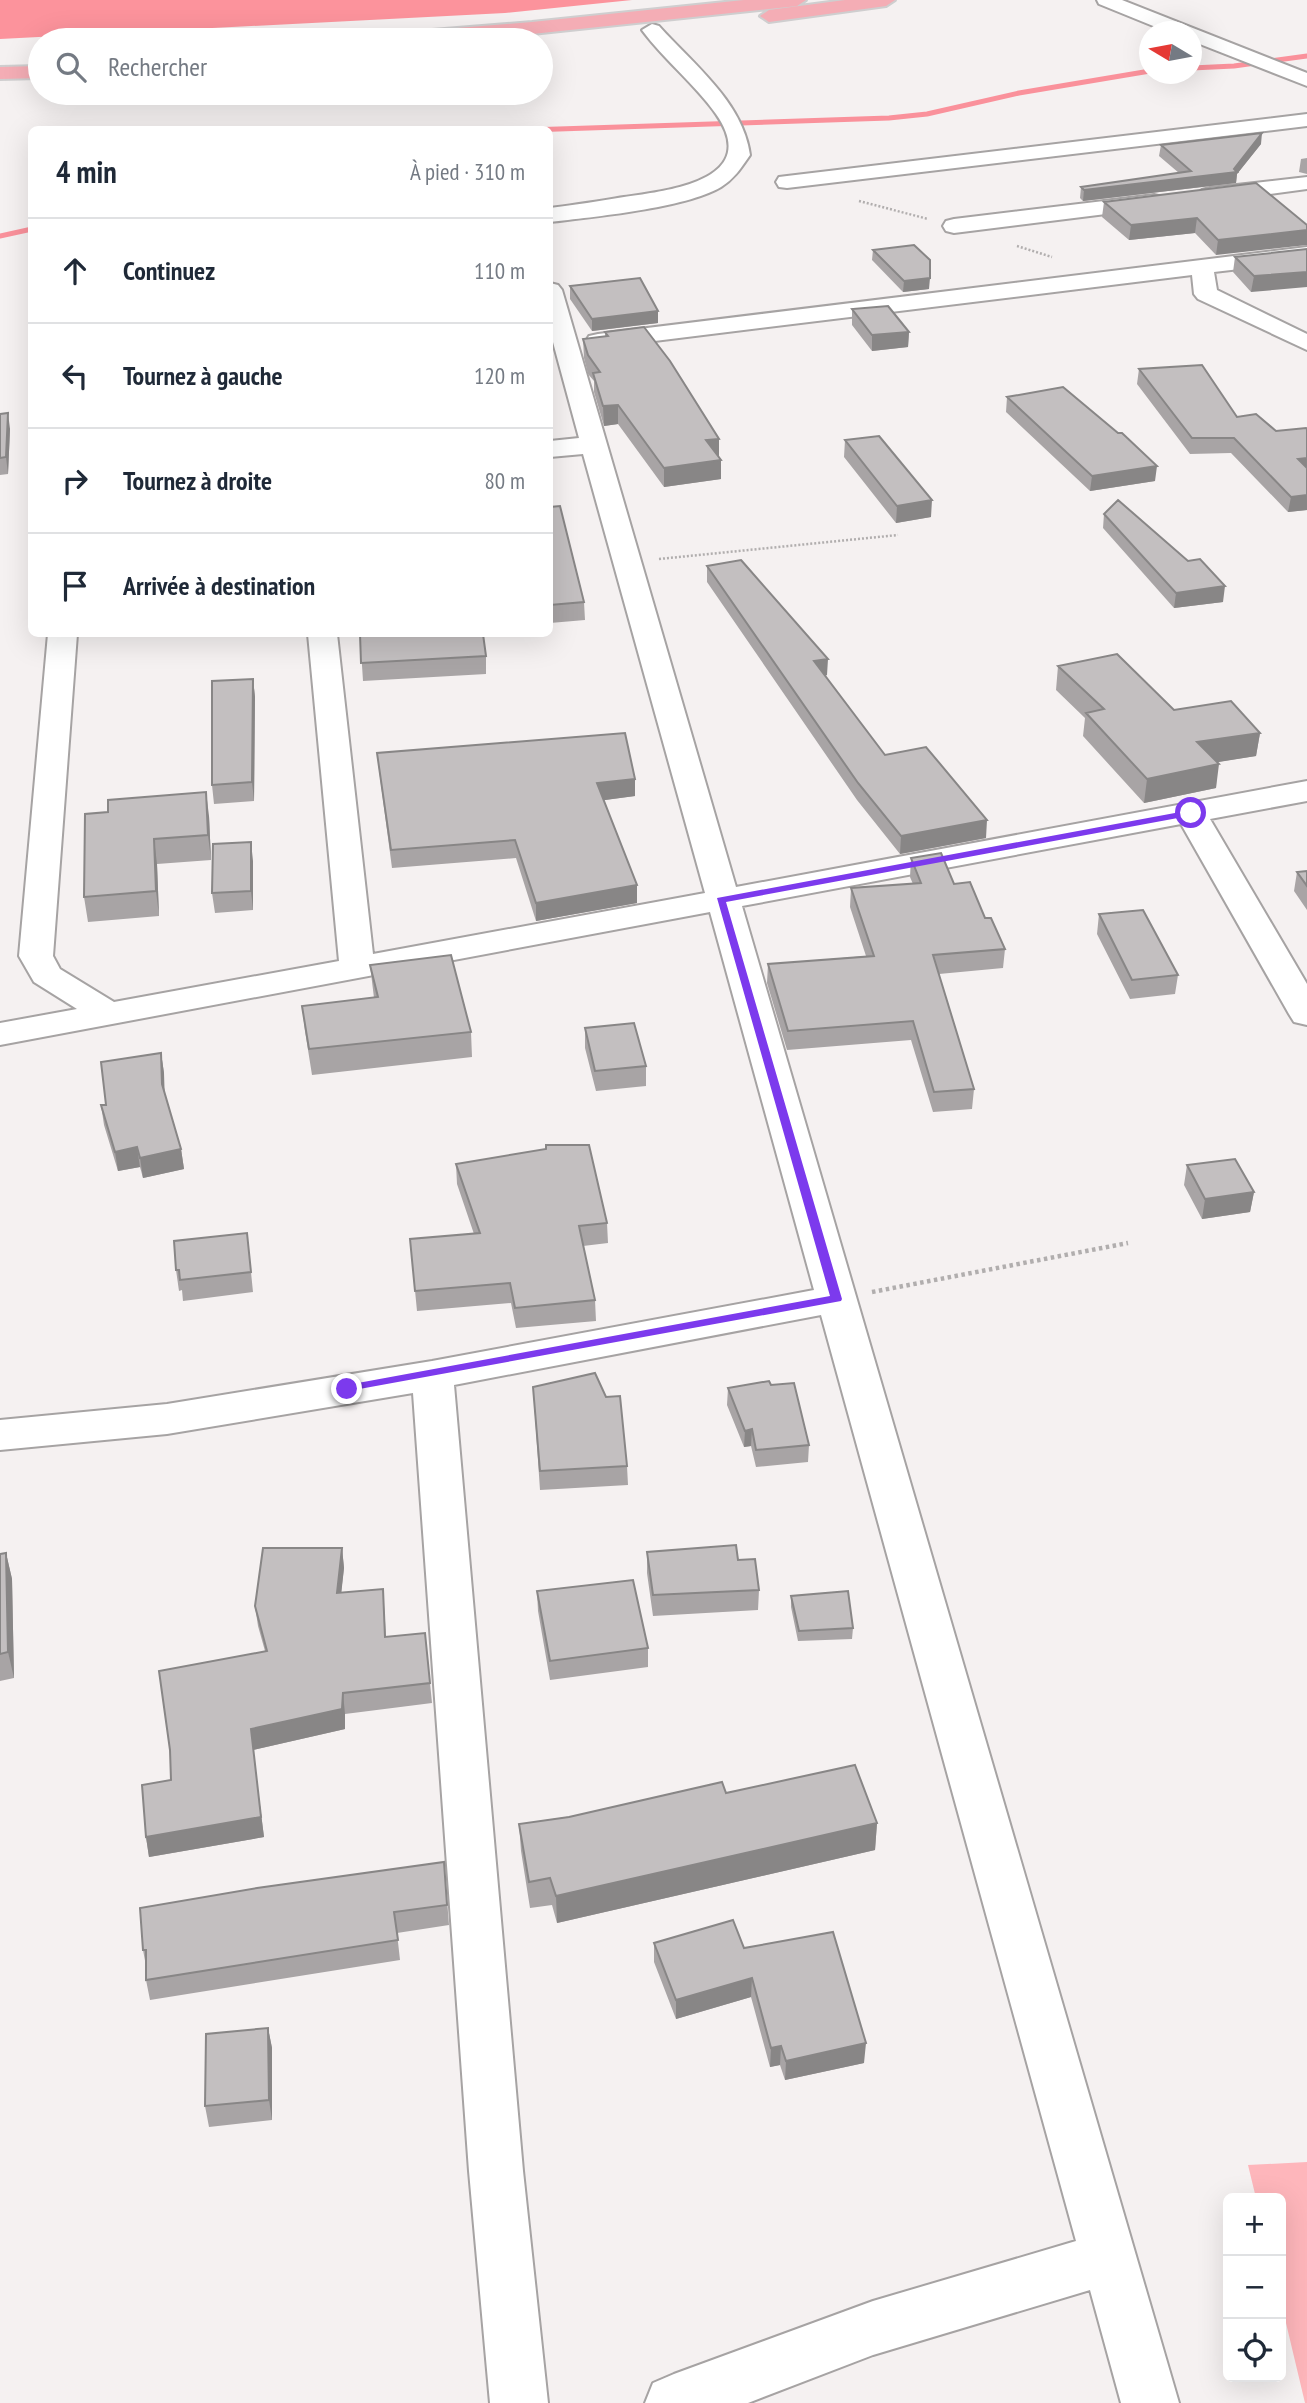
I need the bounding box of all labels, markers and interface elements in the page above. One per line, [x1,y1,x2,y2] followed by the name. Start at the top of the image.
[1139,21,1202,84] north arrow
[28,28,553,105] search box
[52,48,90,86] icon: search
[108,50,207,83] text: Rechercher
[56,152,117,191] text: 4 min
[410,157,525,186] text: À pied · 310 m
[56,252,94,290] icon: ahead
[123,254,215,287] text: Continuez
[474,256,525,285] text: 110 m
[56,357,94,395] icon: left
[123,359,283,392] text: Tournez à gauche
[474,361,525,390] text: 120 m
[56,462,94,500] icon: right
[123,464,272,497] text: Tournez à droite
[484,466,525,495] text: 80 m
[56,567,94,605] icon: arrive
[123,569,315,602] text: Arrivée à destination
[1175,797,1206,828] route start
[331,1373,362,1404] route end
[1223,2193,1286,2382] map controls
[1223,2193,1286,2256] button: +
[1223,2256,1286,2319] button: −
[1223,2319,1286,2382] button: locate

